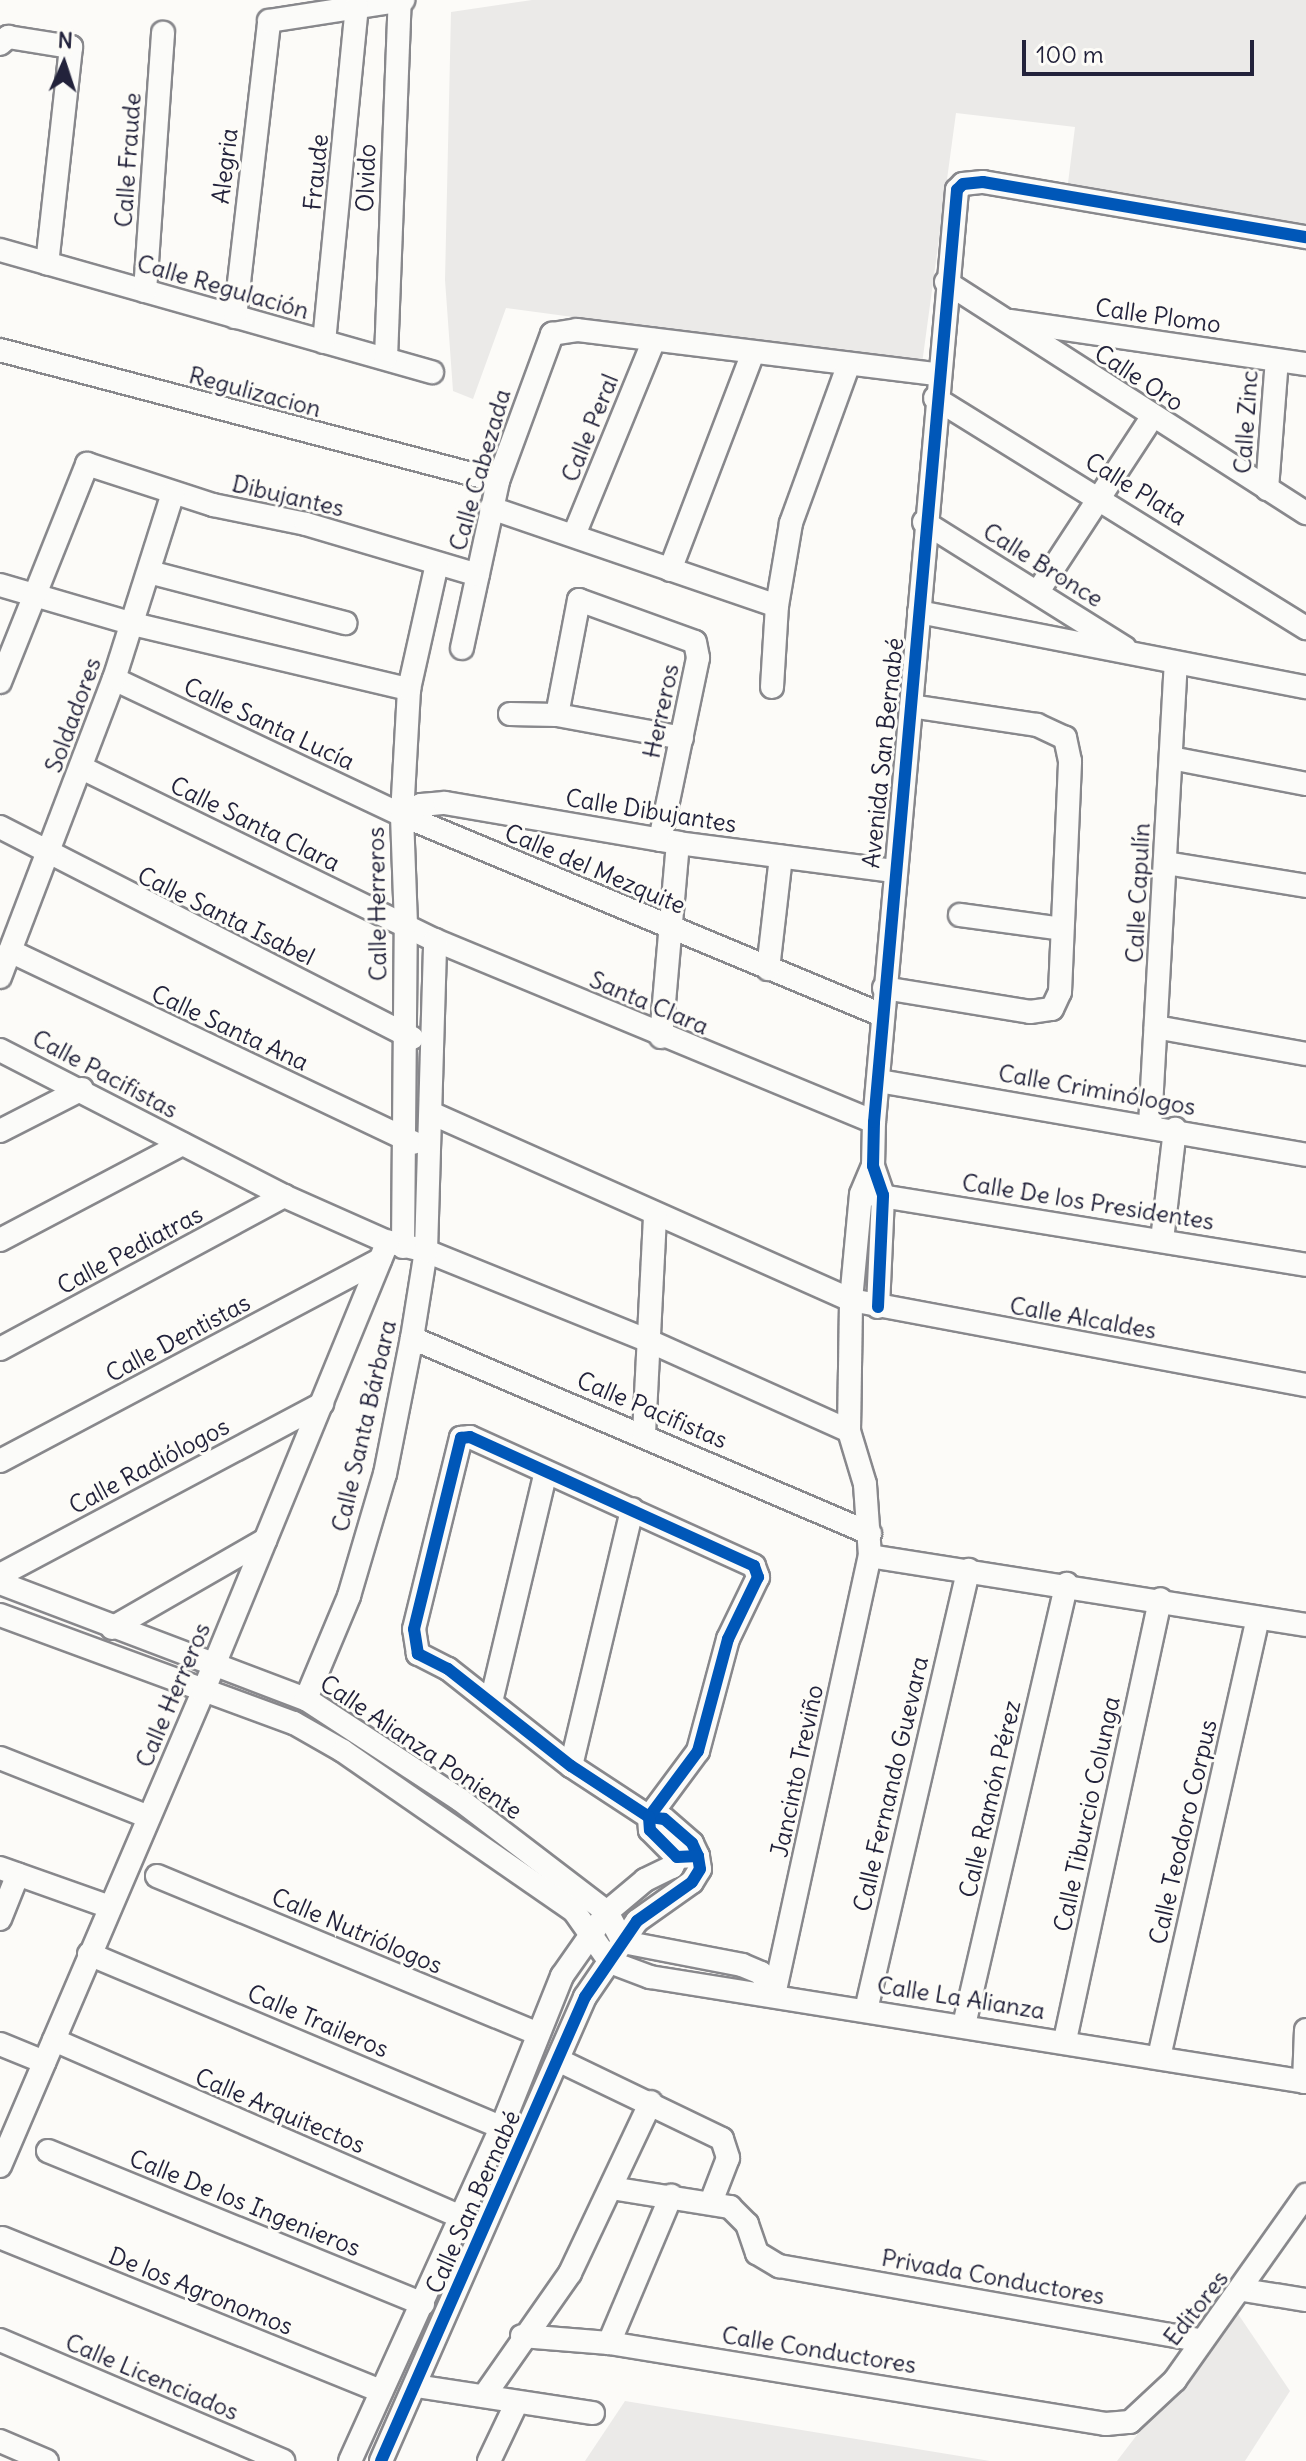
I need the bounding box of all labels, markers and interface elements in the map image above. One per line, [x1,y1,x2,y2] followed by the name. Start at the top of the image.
[24,24,104,104] north arrow
[1026,24,1258,74] scale bar
[57,26,74,54] text: N
[1036,39,1104,69] text: 100 m
[109,92,147,228] street label: Calle Fraude
[206,127,244,205] street label: Alegria
[298,132,334,212] street label: Fraude
[350,143,382,213] street label: Olvido
[134,249,312,325] street label: Calle Regulación
[1093,293,1223,339] street label: Calle Plomo
[1089,339,1189,417] street label: Calle Oro
[186,361,324,423] street label: Regulizacion
[1228,369,1264,475] street label: Calle Zinc
[555,370,625,486] street label: Calle Peral
[443,386,517,554] street label: Calle Cabezada
[1080,447,1192,531] street label: Calle Plata
[229,469,347,523] street label: Dibujantes
[978,517,1108,613] street label: Calle Bronce
[857,636,909,870] street label: Avenida San Bernabé
[39,653,107,777] street label: Soldadores
[637,661,685,761] street label: Herreros
[179,672,359,776] street label: Calle Santa Lucía
[166,770,344,878] street label: Calle Santa Clara
[563,783,739,839] street label: Calle Dibujantes
[500,818,690,920] street label: Calle del Mezquite
[1120,822,1156,964] street label: Calle Capulín
[361,827,393,981] street label: Calle Herreros
[133,861,319,971] street label: Calle Santa Isabel
[585,965,713,1041] street label: Santa Clara
[147,979,313,1077] street label: Calle Santa Ana
[27,1024,183,1124] street label: Calle Pacifistas
[996,1058,1198,1122] street label: Calle Criminólogos
[960,1168,1216,1236] street label: Calle De los Presidentes
[52,1200,208,1300] street label: Calle Pediatras
[101,1288,255,1388] street label: Calle Dentistas
[1007,1291,1159,1345] street label: Calle Alcaldes
[326,1317,402,1535] street label: Calle Santa Bárbara
[572,1365,732,1455] street label: Calle Pacifistas
[64,1412,234,1520] street label: Calle Radiólogos
[130,1618,216,1772] street label: Calle Herreros
[848,1654,934,1914] street label: Calle Fernando Guevara
[315,1669,527,1825] street label: Calle Alianza Poniente
[765,1682,829,1860] street label: Jancinto Treviño
[1048,1694,1126,1934] street label: Calle Tiburcio Colunga
[953,1698,1027,1900] street label: Calle Ramón Pérez
[1143,1717,1223,1947] street label: Calle Teodoro Corpus
[267,1882,447,1980] street label: Calle Nutriólogos
[875,1970,1047,2026] street label: Calle La Alianza
[243,1978,393,2064] street label: Calle Traileros
[191,2062,369,2160] street label: Calle Arquitectos
[420,2106,526,2298] street label: Calle San Bernabé
[125,2143,365,2263] street label: Calle De los Ingenieros
[105,2241,297,2341] street label: De los Agronomos
[879,2243,1107,2311] street label: Privada Conductores
[1158,2265,1234,2351] street label: Editores
[720,2320,918,2380] street label: Calle Conductores
[61,2328,243,2426] street label: Calle Licenciados

